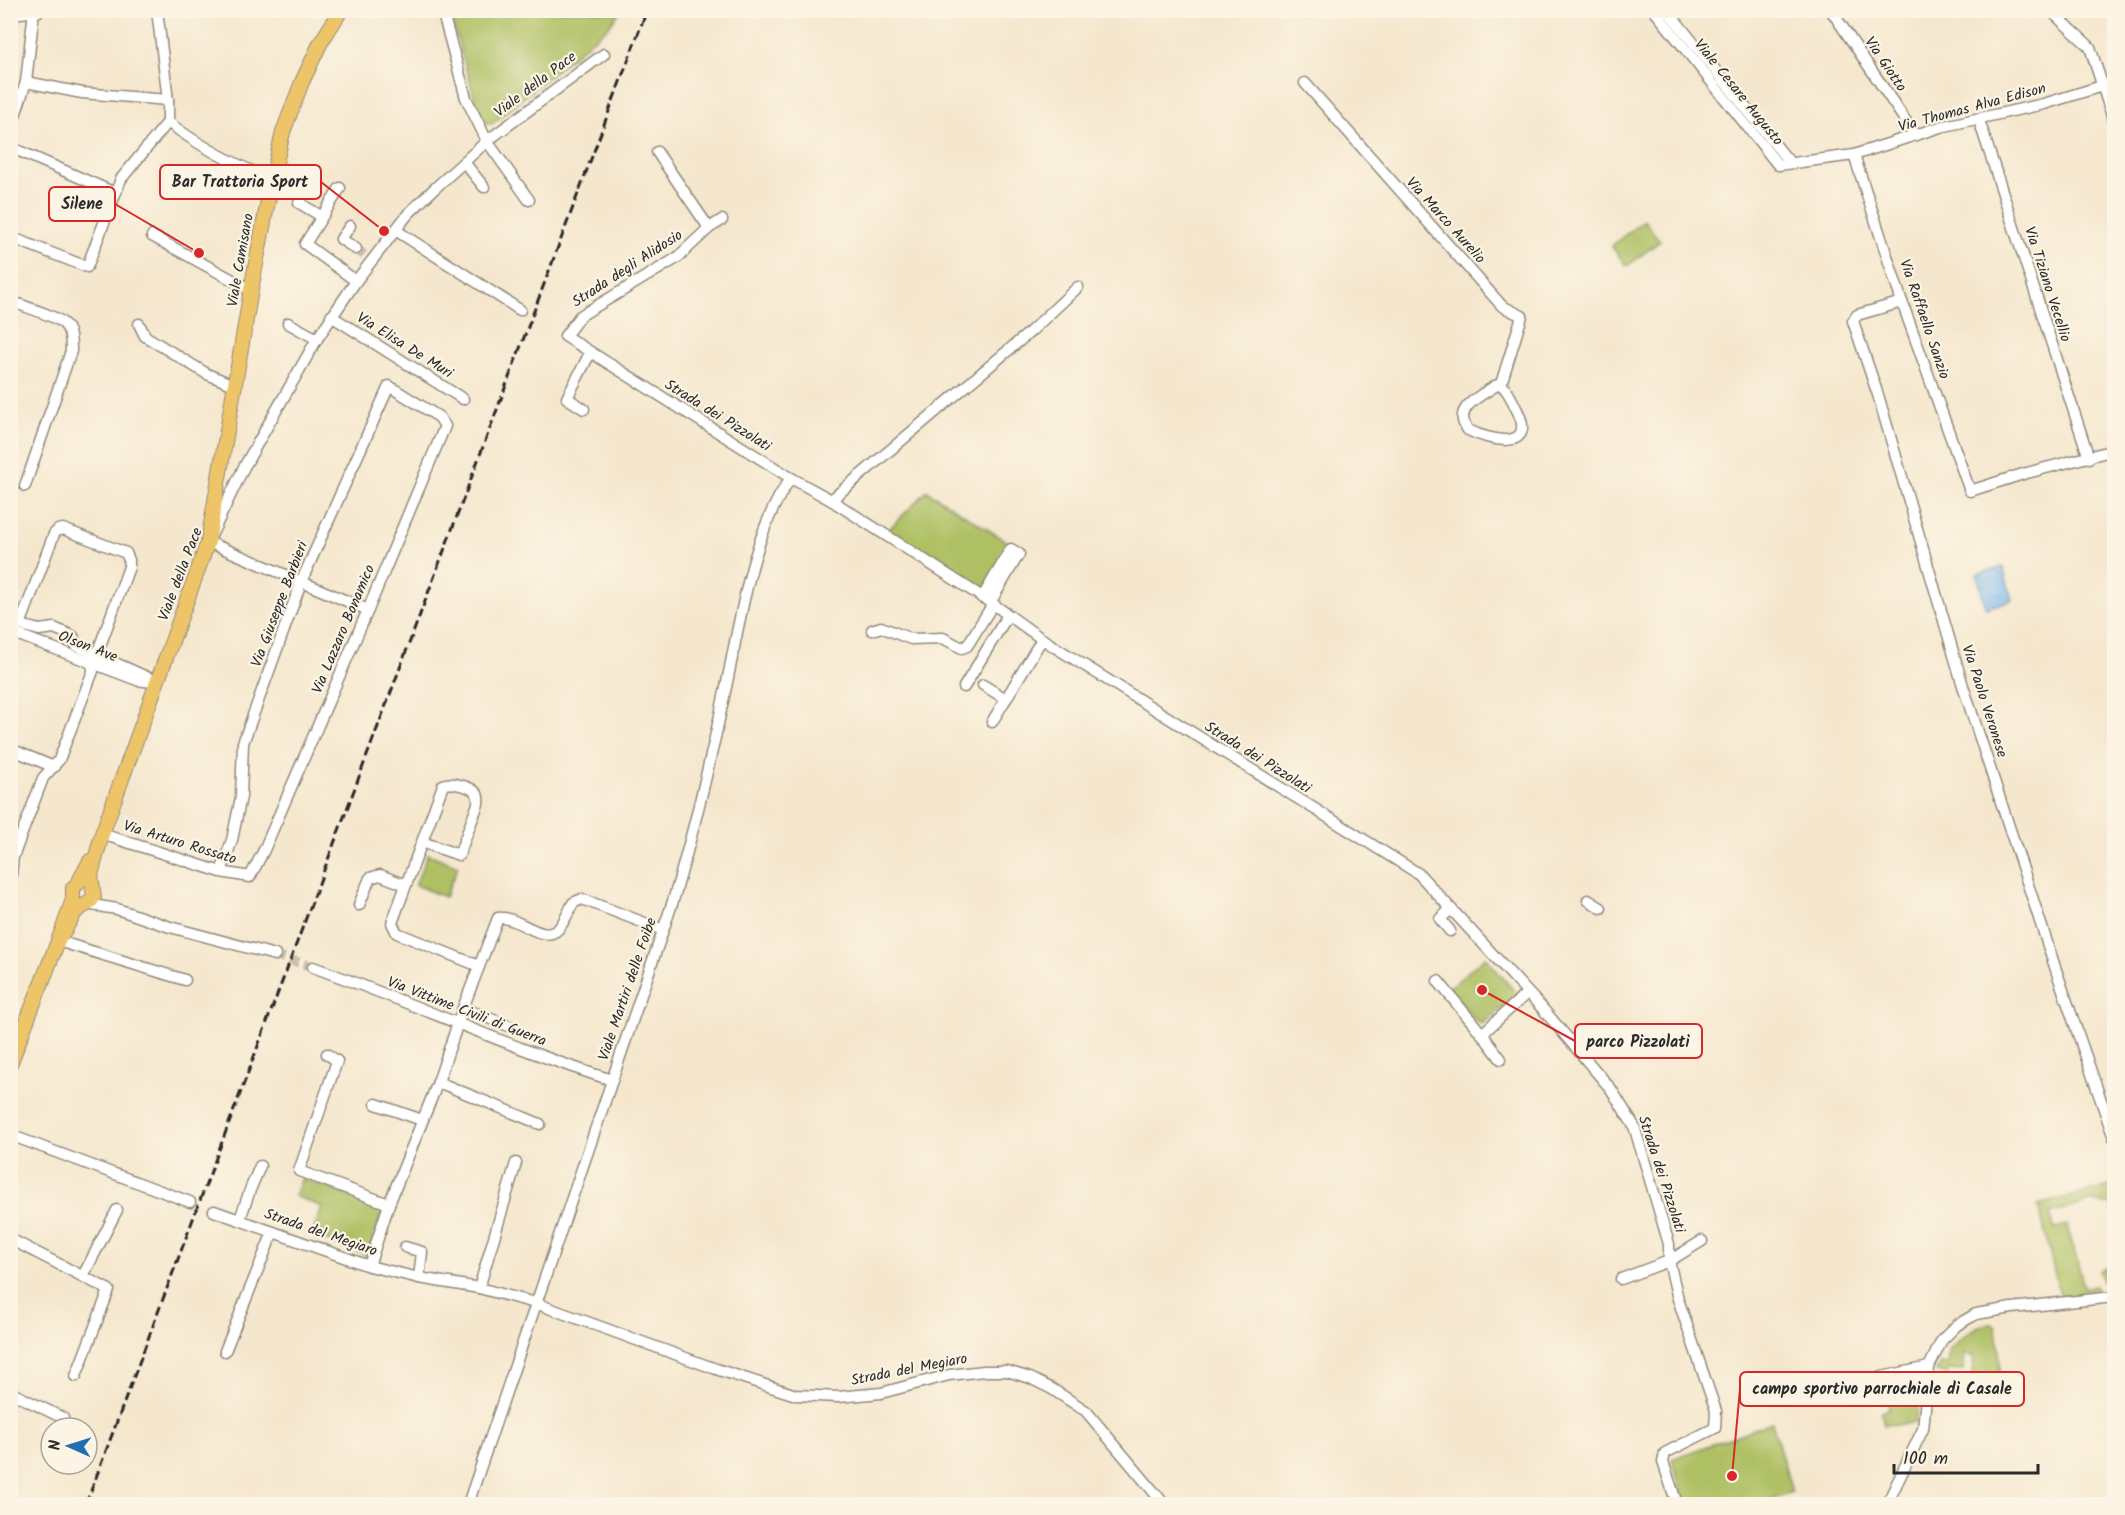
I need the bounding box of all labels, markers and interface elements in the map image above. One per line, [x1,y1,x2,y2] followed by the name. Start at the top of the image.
[1858,32,1913,97] street label: Via Giotto
[1687,34,1789,151] street label: Viale Cesare Augusto
[489,46,582,124] street label: Viale della Pace
[1896,77,2049,139] street label: Via Thomas Alva Edison
[160,165,321,199] callout: Bar Trattoria Sport
[172,170,309,195] text: Bar Trattoria Sport
[1400,172,1491,270] street label: Via Marco Aurelio
[49,187,115,221] callout: Silene
[61,192,103,217] text: Silene
[221,211,261,309] street label: Viale Camisano
[567,224,688,314] street label: Strada degli Alidosio
[2017,224,2077,345] street label: Via Tiziano Vecellio
[1892,256,1956,383] street label: Via Raffaello Sanzio
[351,307,459,386] street label: Via Elisa De Muri
[659,373,777,459] street label: Strada dei Pizzolati
[152,524,210,625] street label: Viale della Pace
[245,537,315,671] street label: Via Giuseppe Barbieri
[306,561,382,698] street label: Via Lazzaro Bonamico
[54,625,121,669] street label: Olson Ave
[1954,642,2014,761] street label: Via Paolo Veronese
[1199,715,1317,801] street label: Strada dei Pizzolati
[120,814,240,872] street label: Via Arturo Rossato
[592,914,664,1064] street label: Viale Martiri delle Foibe
[383,970,550,1053] street label: Via Vittime Civili di Guerra
[1575,1024,1702,1058] callout: parco Pizzolati
[1585,1030,1690,1055] text: parco Pizzolati
[1631,1113,1692,1237] street label: Strada dei Pizzolati
[261,1202,381,1264] street label: Strada del Megiaro
[849,1347,970,1393] street label: Strada del Megiaro
[1740,1372,2024,1406] callout: campo sportivo parrochiale di Casale
[1752,1377,2012,1402] text: campo sportivo parrochiale di Casale
[39,1416,99,1476] north arrow
[1894,1437,2038,1475] scale bar
[43,1440,68,1451] text: N
[1903,1445,1948,1474] text: 100 m

